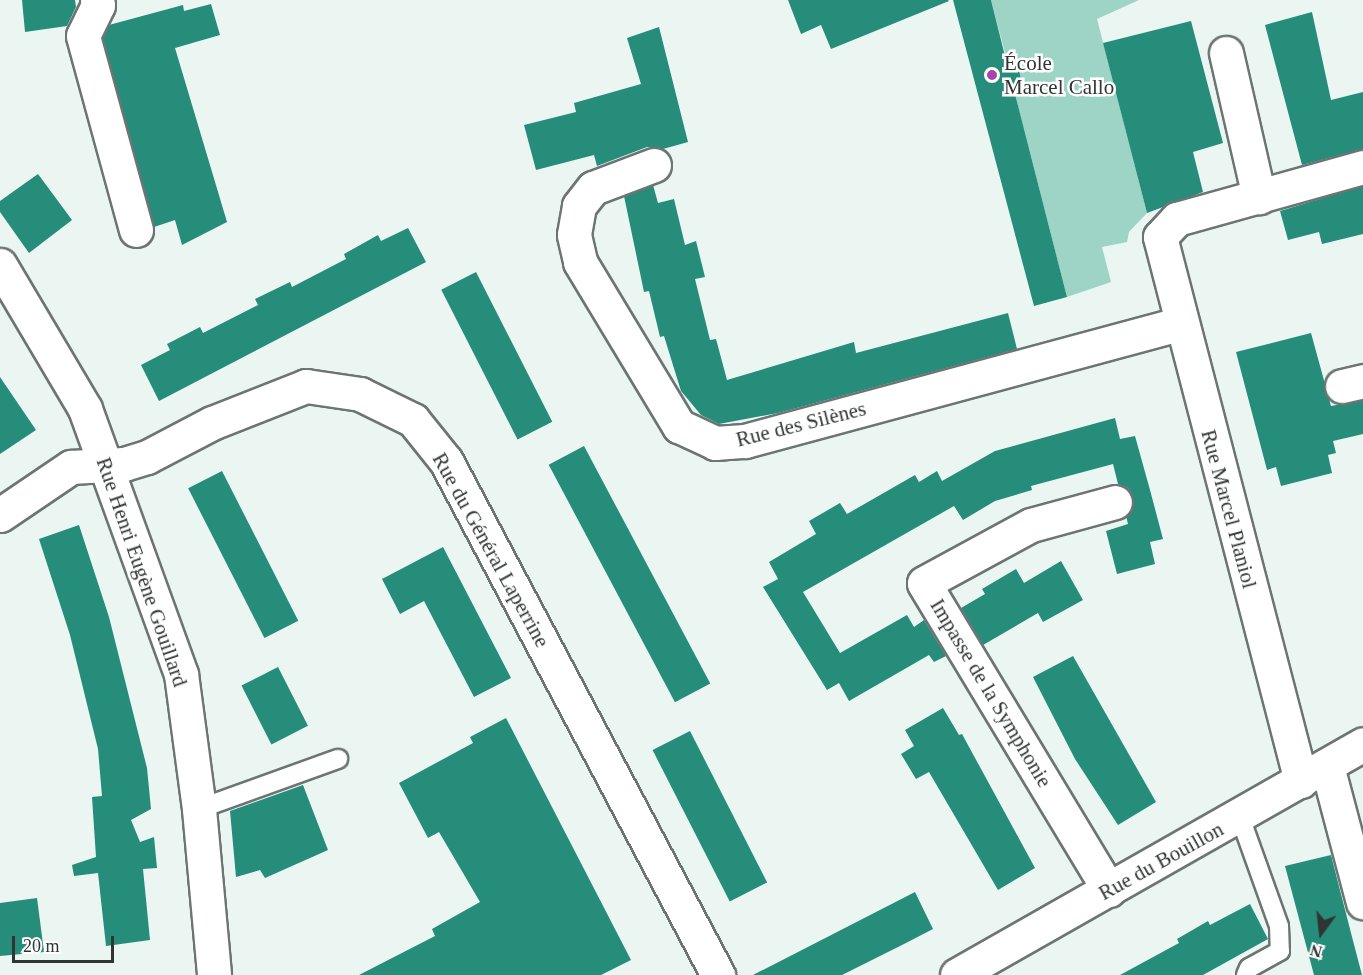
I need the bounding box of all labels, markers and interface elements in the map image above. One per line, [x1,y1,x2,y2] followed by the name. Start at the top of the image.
[1004,50,1114,100] place label: École Marcel Callo
[985,68,999,82] marker: École Marcel Callo
[733,396,869,452] street label: Rue des Silènes
[1196,427,1262,591] street label: Rue Marcel Planiol
[427,448,555,652] street label: Rue du Général Laperrine
[91,454,193,690] street label: Rue Henri Eugène Gouillard
[925,594,1057,792] street label: Impasse de la Symphonie
[1094,816,1228,906] street label: Rue du Bouillon
[1291,903,1351,963] north arrow
[15,924,117,962] scale bar
[23,936,60,956] text: 20 m
[1308,941,1324,961] text: N

